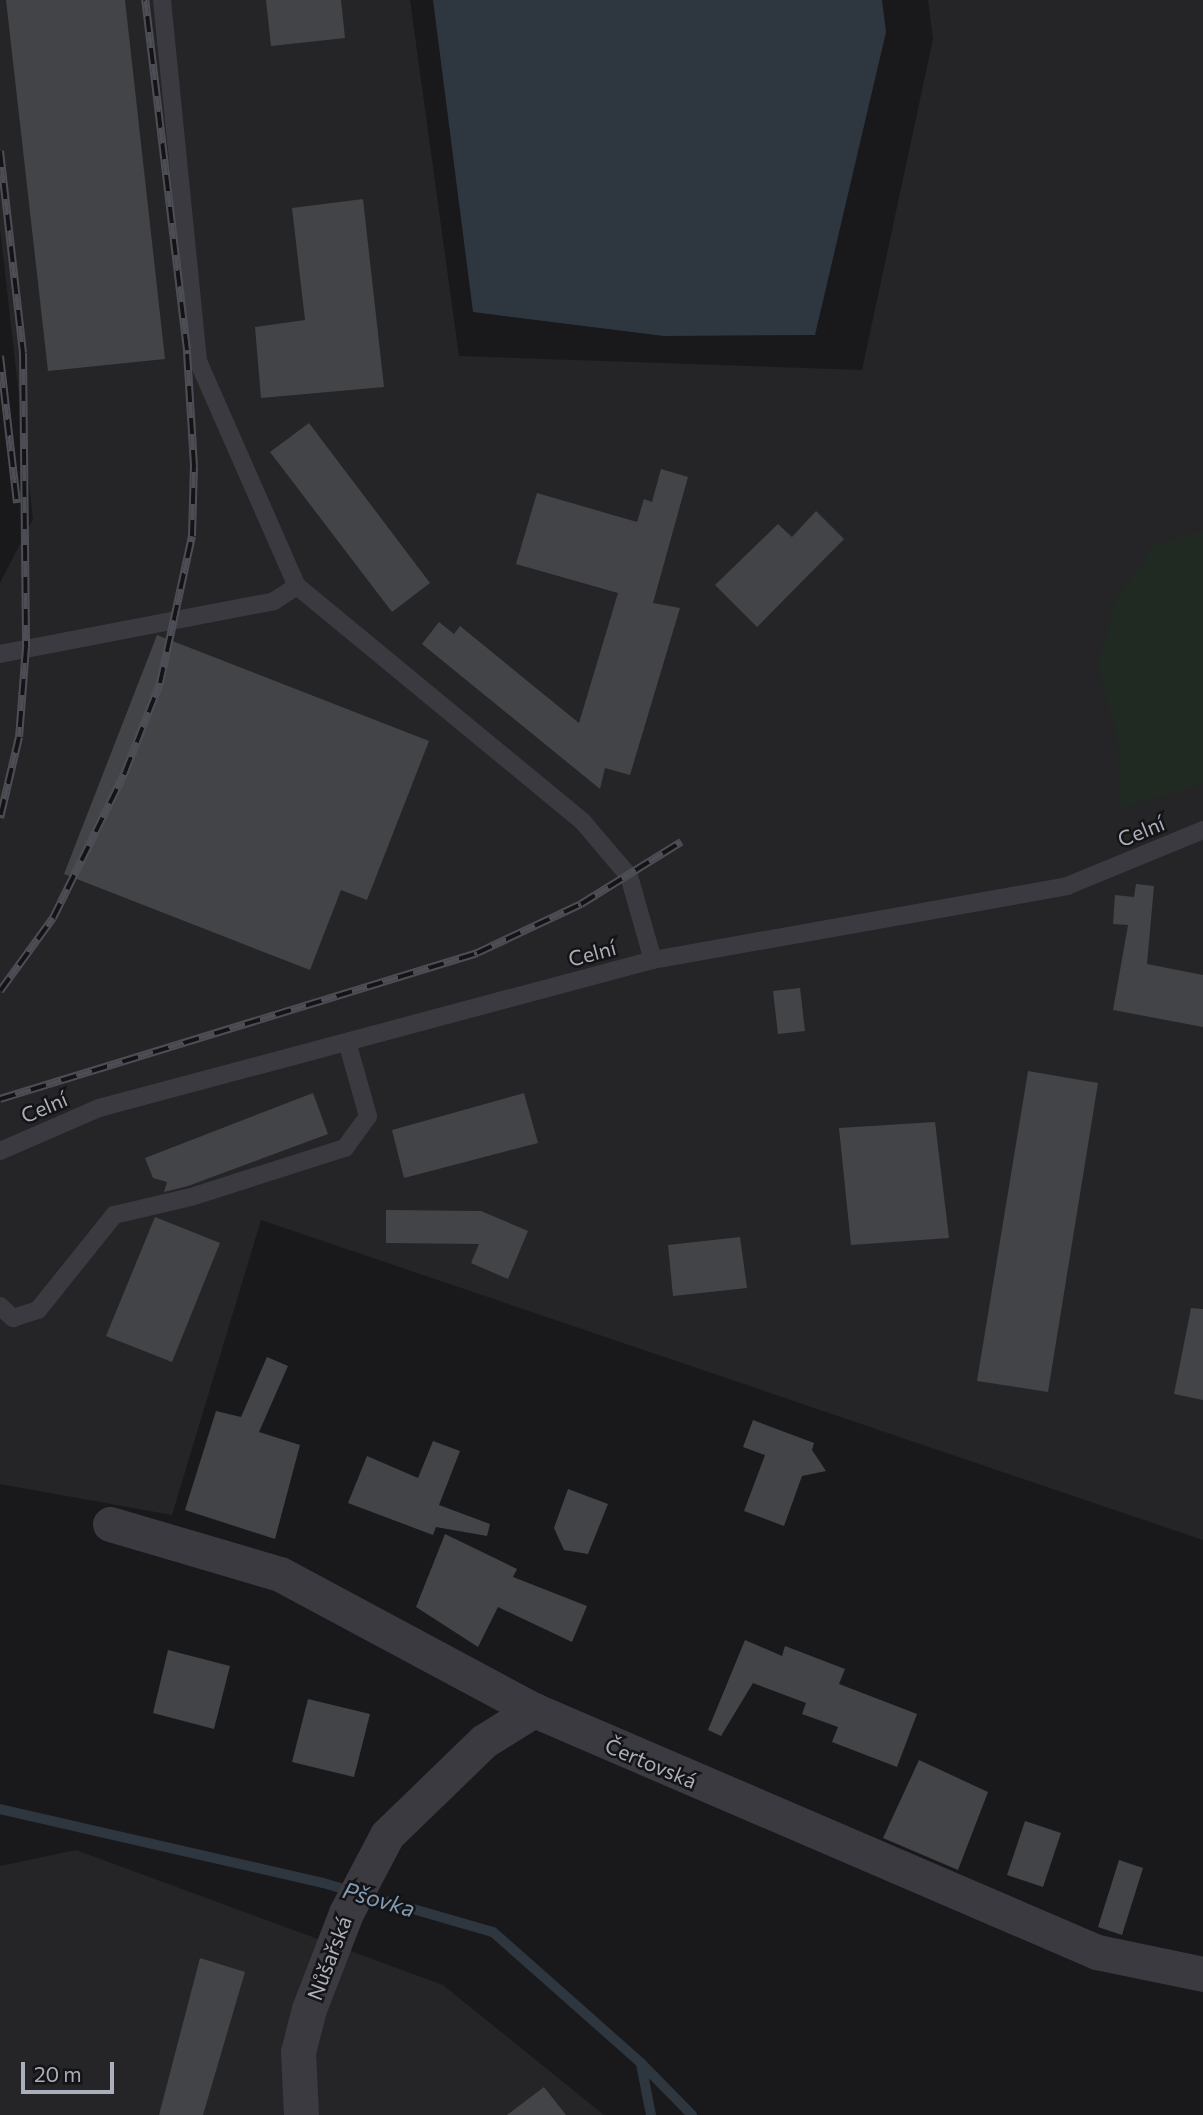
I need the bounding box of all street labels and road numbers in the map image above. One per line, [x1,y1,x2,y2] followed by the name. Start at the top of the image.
[1114,810,1168,852] street label: Celní
[565,935,619,971] street label: Celní
[17,1086,71,1128] street label: Celní
[601,1732,701,1794] street label: Čertovská
[301,1912,357,2004] street label: Nůšařská

